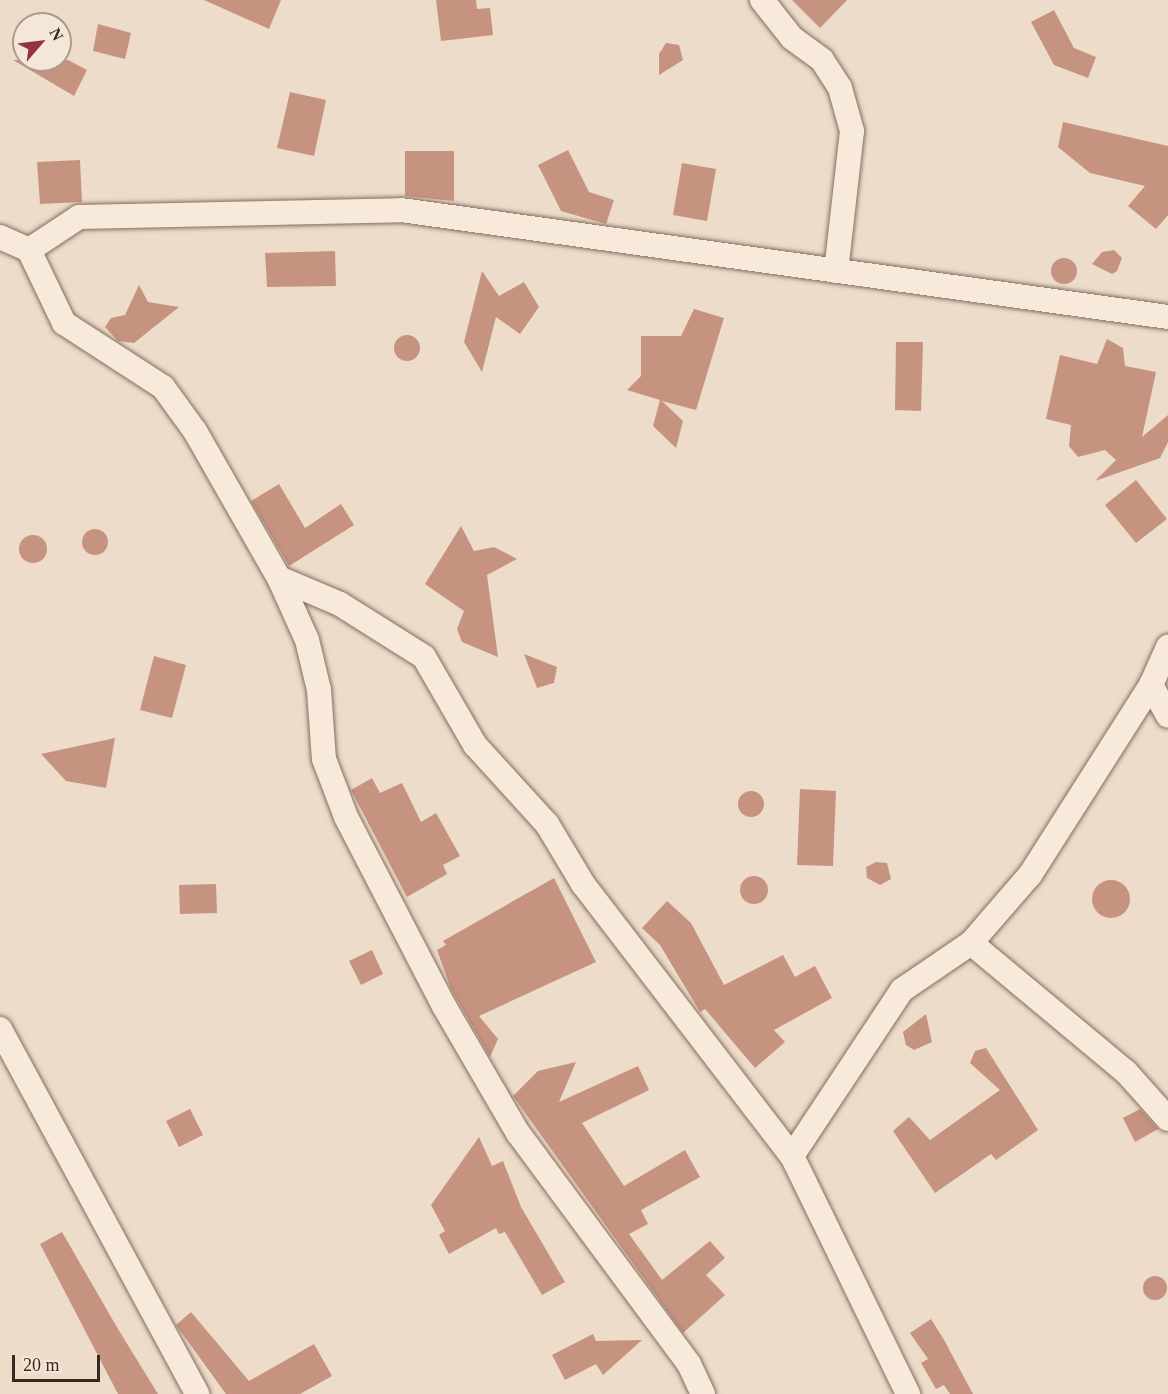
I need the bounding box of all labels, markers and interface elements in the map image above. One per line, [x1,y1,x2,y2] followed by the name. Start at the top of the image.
[12,12,72,72] north arrow
[46,25,67,43] text: N
[15,1343,104,1381] scale bar
[23,1355,60,1375] text: 20 m

